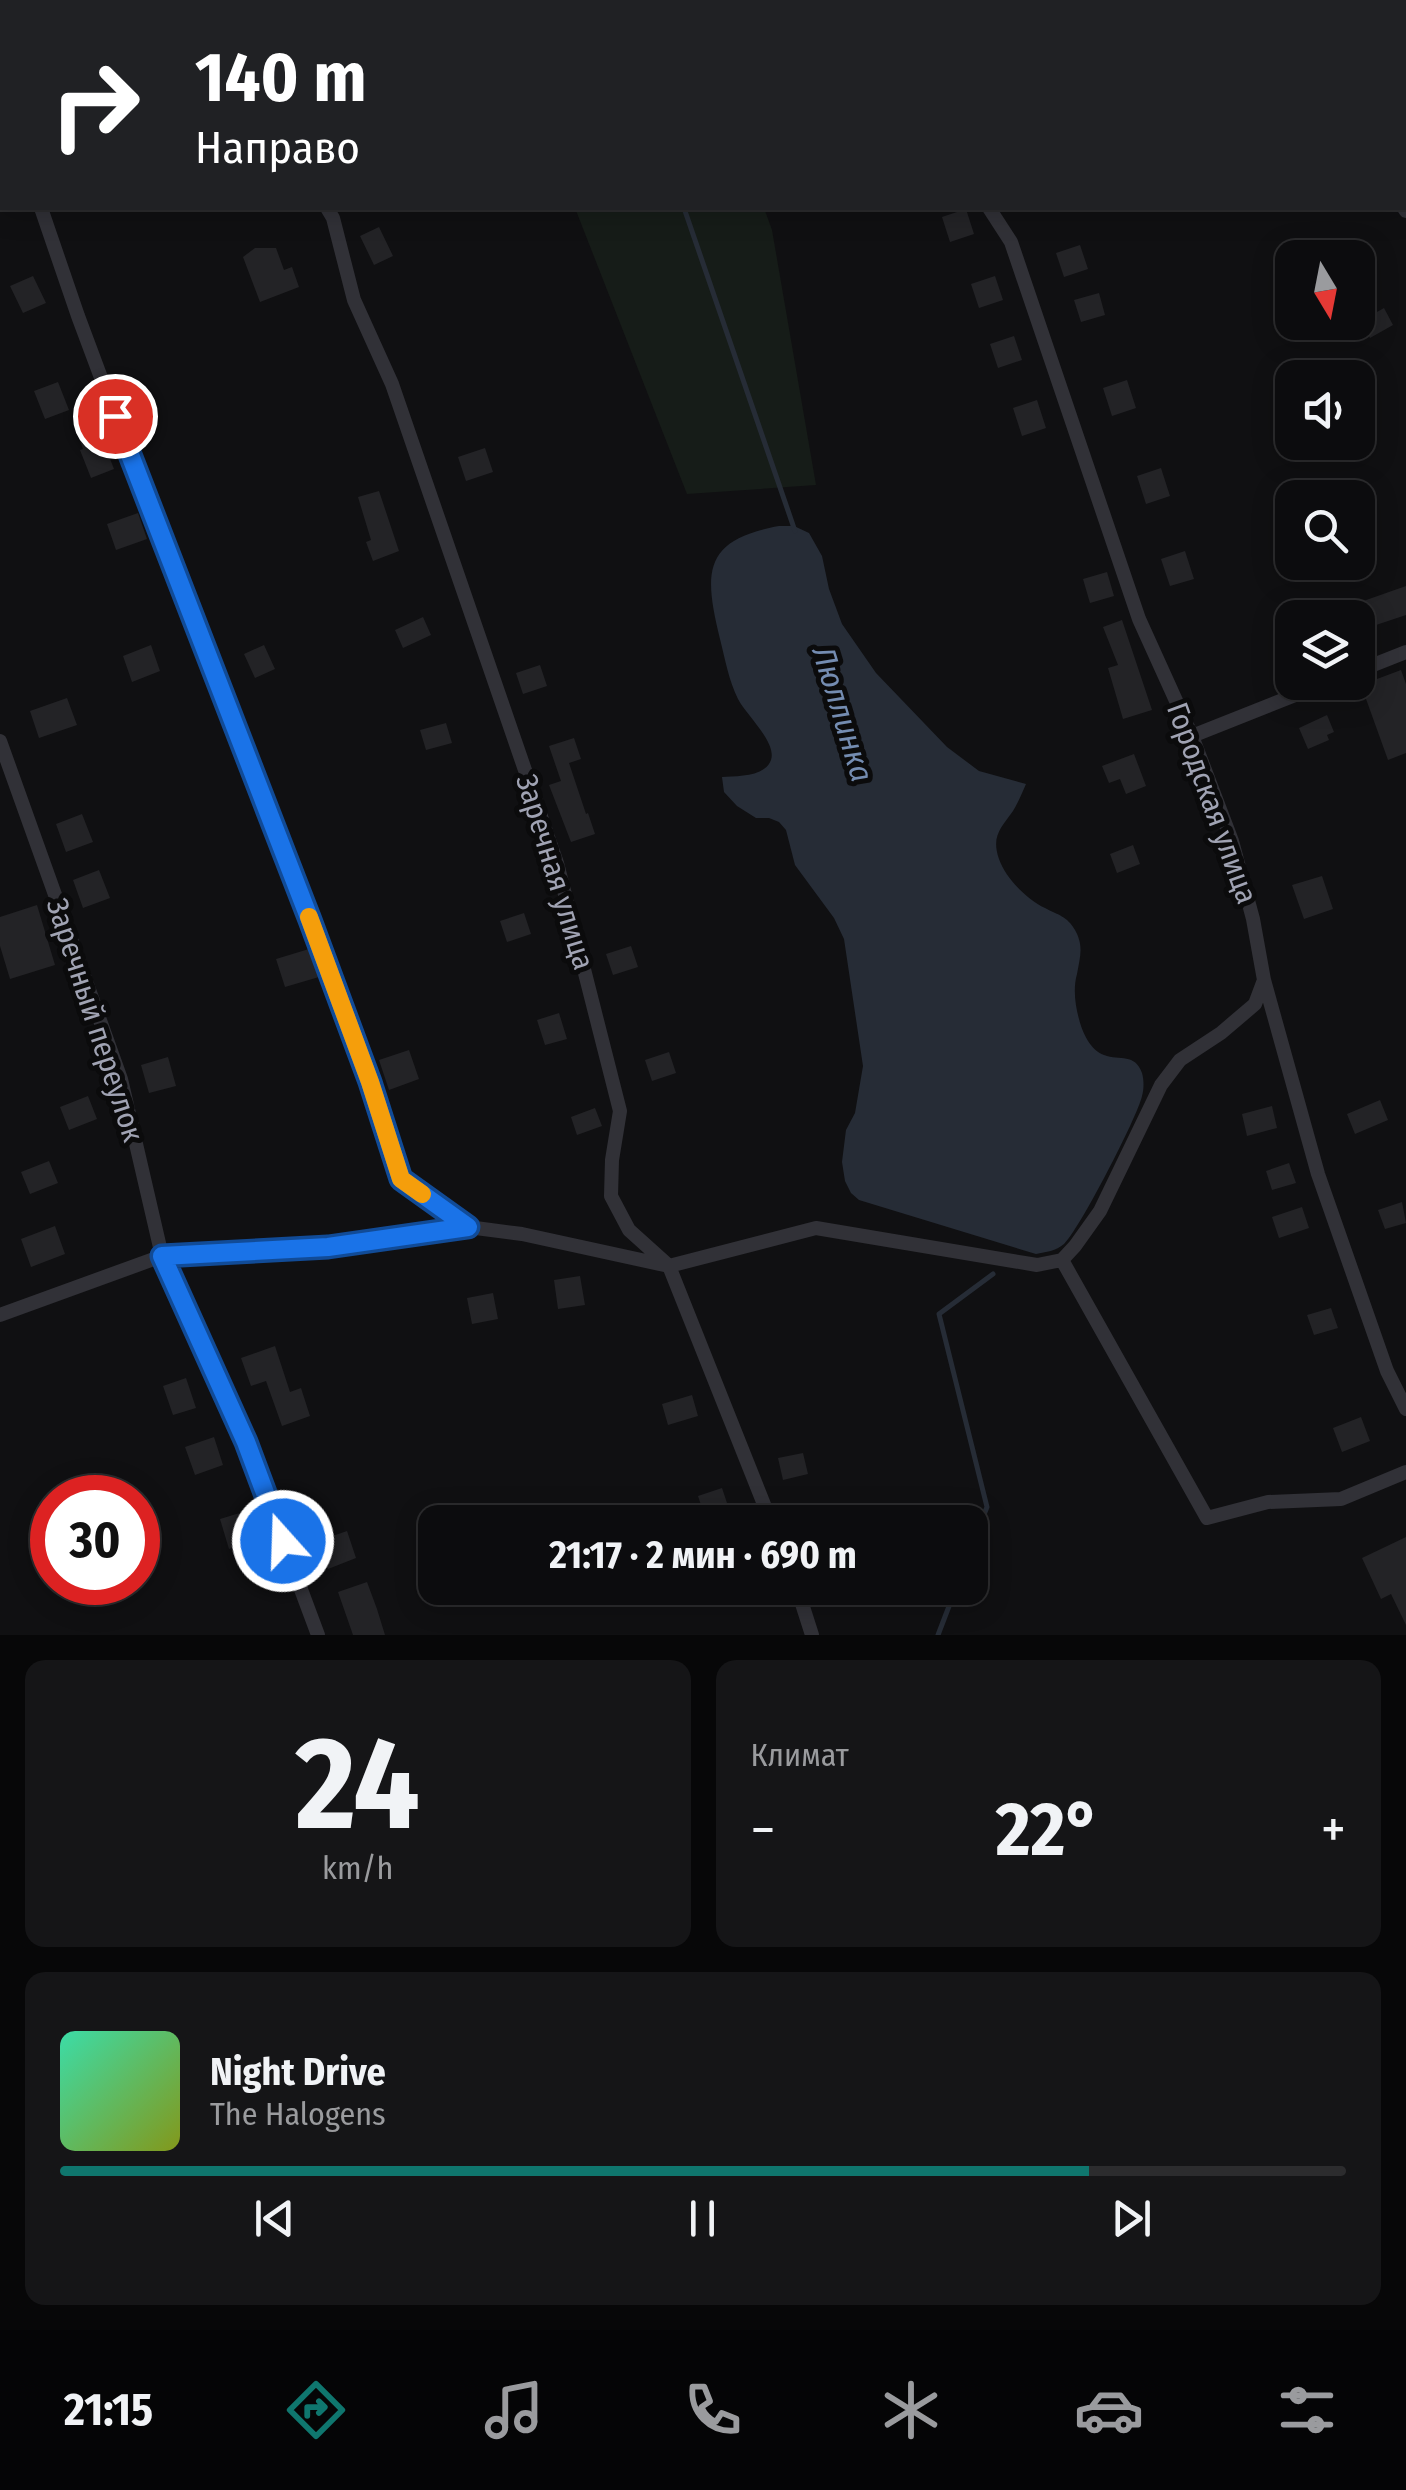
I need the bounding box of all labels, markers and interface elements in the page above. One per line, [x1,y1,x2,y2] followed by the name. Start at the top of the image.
[195,36,367,120] text: 140 m
[30,40,160,170] icon: right
[195,121,360,175] text: Направо
[1275,240,1375,340] north arrow
[1275,240,1375,700] map controls
[1275,360,1375,460] button: sound
[73,374,158,459] pin
[88,389,143,444] icon: arrive
[1275,480,1375,580] button: search
[1275,600,1375,700] button: layers
[804,641,882,786] water label: Люллинка
[1159,698,1265,908] street label: Городская улица
[508,770,602,974] street label: Заречная улица
[39,894,151,1146] street label: Заречный переулок
[30,1475,160,1605] speed limit sign: 30
[231,1489,335,1593] position arrow
[549,1532,857,1578] text: 21:17 · 2 мин · 690 m
[296,1706,420,1862] text: 24
[751,1736,849,1774] text: Климат
[996,1785,1100,1875] text: 22°
[751,1797,775,1863] text: −
[1321,1797,1346,1863] text: +
[322,1849,393,1887] text: km/h
[210,2049,386,2095] text: Night Drive
[210,2095,386,2133] text: The Halogens
[247,2191,302,2246] icon: previous
[675,2191,730,2246] icon: pause
[1104,2191,1159,2246] icon: next
[281,2375,351,2445] icon: directions
[479,2375,549,2445] icon: music
[678,2375,748,2445] icon: phone
[876,2375,946,2445] icon: climate
[1074,2375,1144,2445] icon: car
[1272,2375,1342,2445] icon: filters
[64,2383,153,2437] text: 21:15

